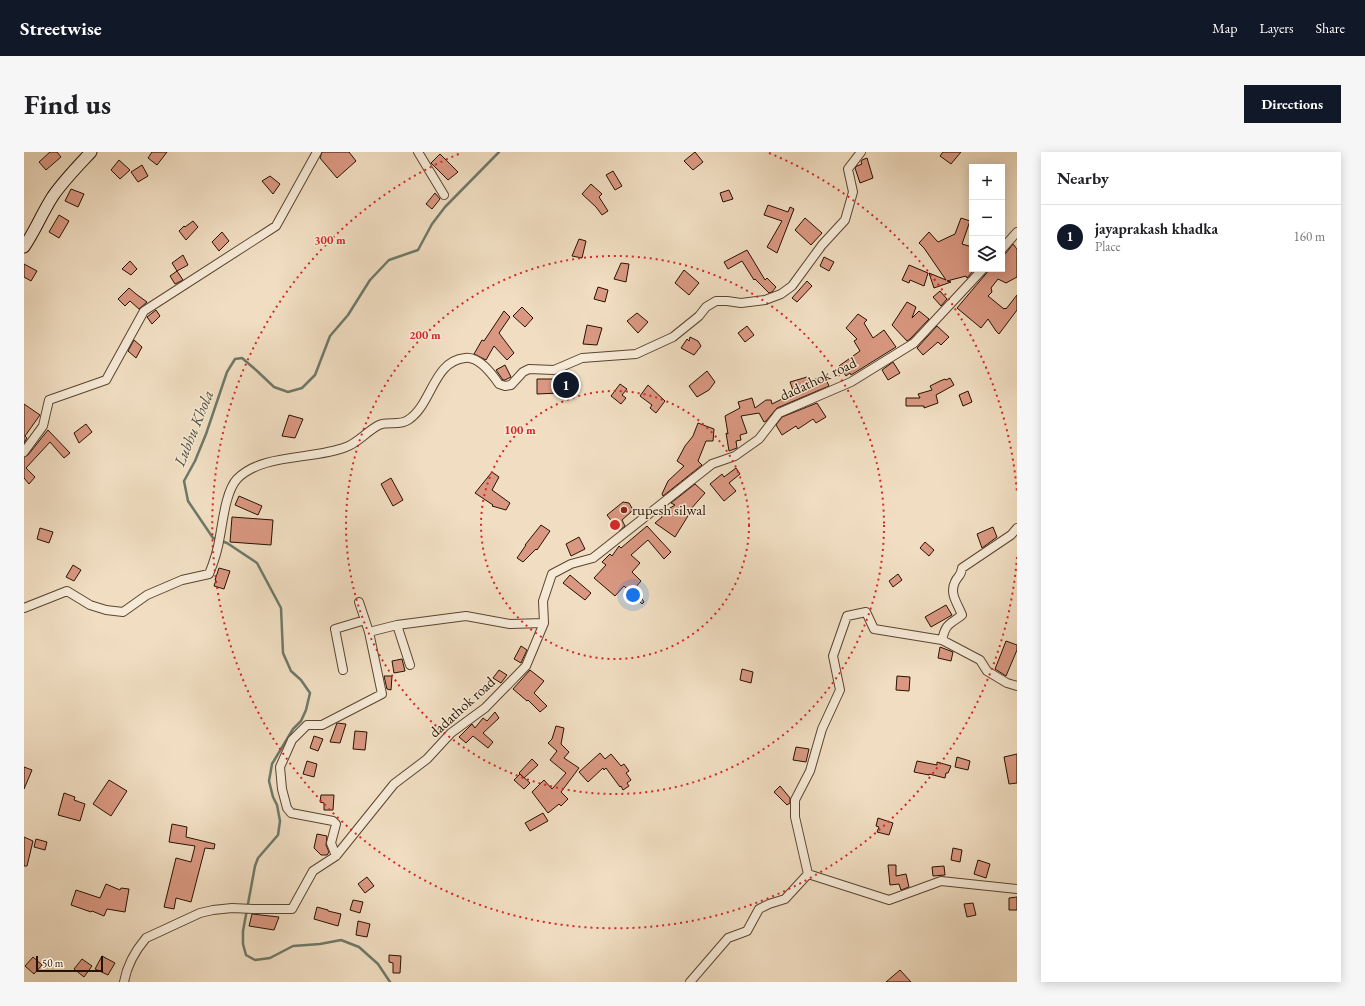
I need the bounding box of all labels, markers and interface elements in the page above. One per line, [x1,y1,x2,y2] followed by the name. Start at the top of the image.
[20,16,102,41] text: Streetwise
[1212,19,1237,37] text: Map
[1259,19,1294,37] text: Layers
[1316,19,1345,37] text: Share
[1244,85,1341,123] button: Directions
[24,86,111,122] text: Find us
[969,164,1005,272] map controls
[969,164,1005,200] button: +
[1057,167,1109,189] text: Nearby
[969,200,1005,236] button: −
[1095,219,1218,238] text: jayaprakash khadka
[1067,228,1073,245] text: 1
[1294,228,1325,245] text: 160 m
[314,232,346,248] text: 300 m
[969,236,1005,272] button: layers
[1095,238,1121,255] text: Place
[409,327,441,343] text: 200 m
[776,352,860,405] street label: dadathok road
[553,370,579,400] pin: 1
[168,387,218,470] water label: Lubhu Khola
[504,422,536,438] text: 100 m
[632,500,706,519] place label: rupesh silwal
[619,505,629,515] marker: rupesh silwal
[608,518,622,532] centre of rings
[623,585,643,605] your location
[425,672,499,741] street label: dadathok road
[36,954,103,973] scale bar
[42,956,63,970] text: 50 m

